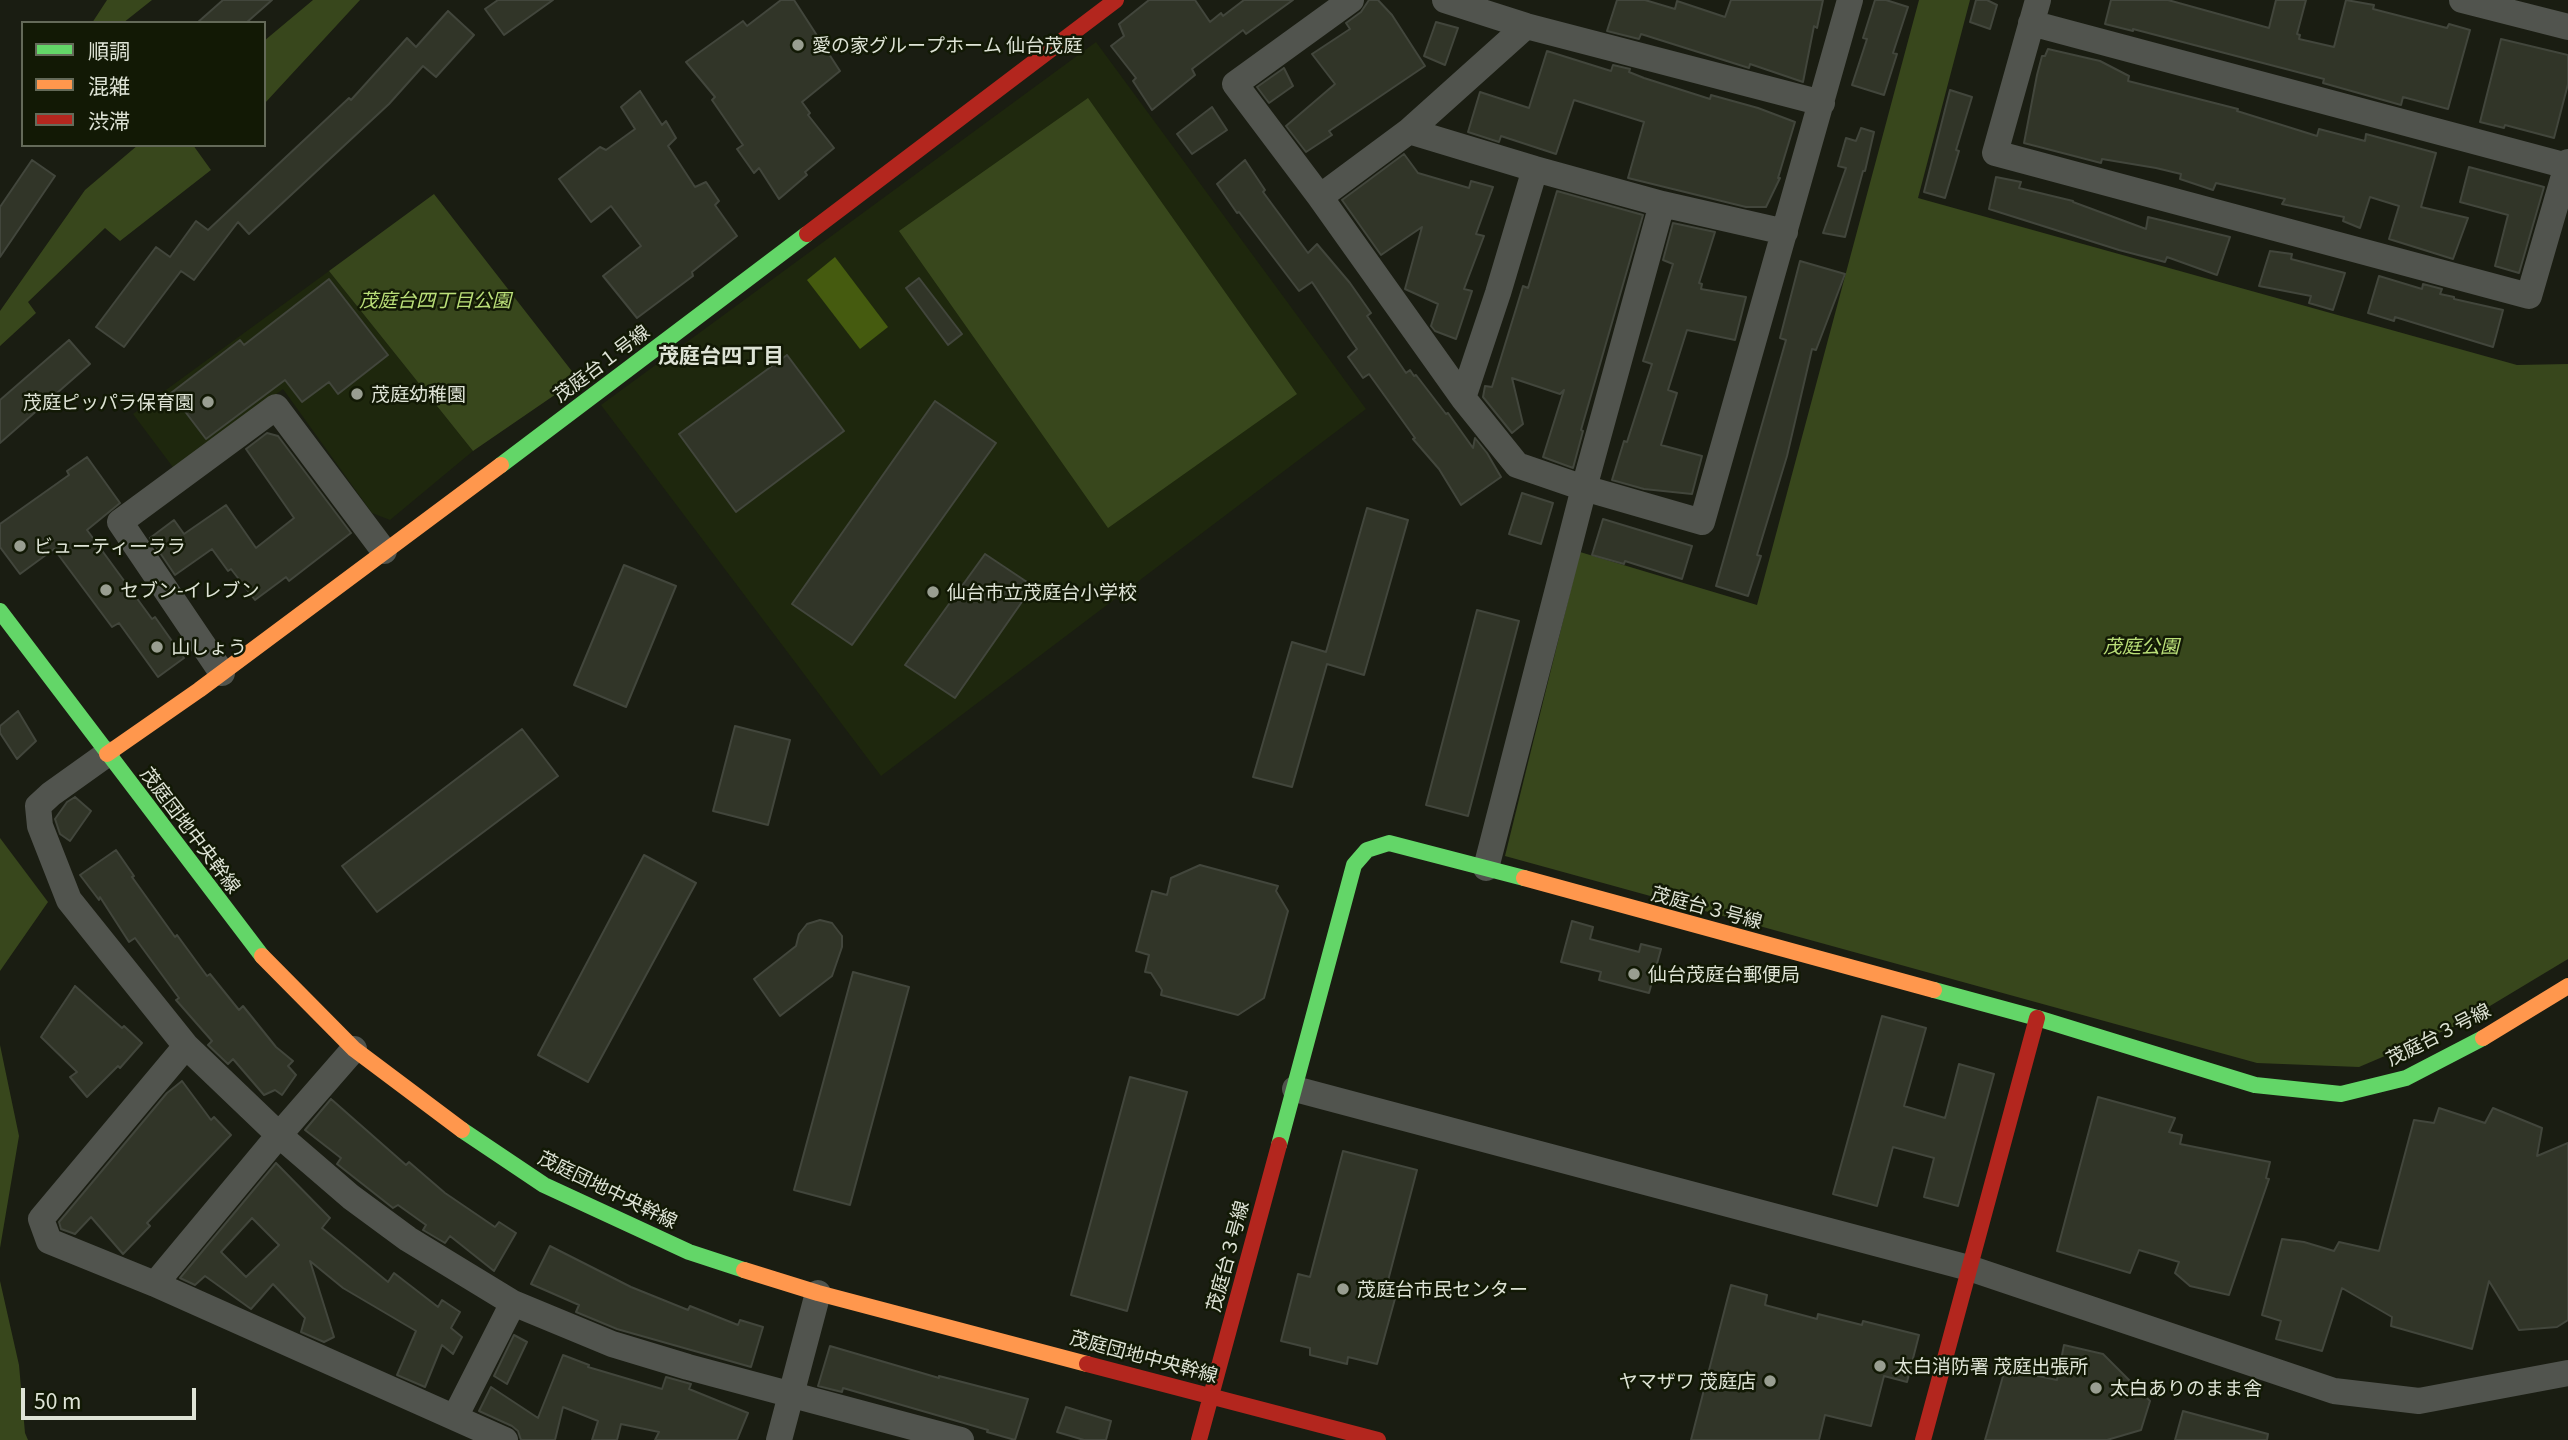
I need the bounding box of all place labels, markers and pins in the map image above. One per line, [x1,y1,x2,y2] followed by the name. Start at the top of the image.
[812,34,1082,56] place label: 愛の家グループホーム 仙台茂庭
[790,37,806,53] marker: 愛の家グループホーム 仙台茂庭
[371,383,466,405] place label: 茂庭幼稚園
[349,386,365,402] marker: 茂庭幼稚園
[23,391,194,413] place label: 茂庭ピッパラ保育園
[200,394,216,410] marker: 茂庭ピッパラ保育園
[34,535,186,557] place label: ビューティーララ
[12,538,28,554] marker: ビューティーララ
[120,579,260,601] place label: セブン-イレブン
[947,581,1137,603] place label: 仙台市立茂庭台小学校
[98,582,114,598] marker: セブン-イレブン
[925,584,941,600] marker: 仙台市立茂庭台小学校
[171,636,247,658] place label: 山しょう
[149,639,165,655] marker: 山しょう
[1648,963,1800,985] place label: 仙台茂庭台郵便局
[1626,966,1642,982] marker: 仙台茂庭台郵便局
[1357,1278,1528,1300] place label: 茂庭台市民センター
[1335,1281,1351,1297] marker: 茂庭台市民センター
[1894,1355,2088,1377] place label: 太白消防署 茂庭出張所
[1872,1358,1888,1374] marker: 太白消防署 茂庭出張所
[1619,1370,1756,1392] place label: ヤマザワ 茂庭店
[1762,1373,1778,1389] marker: ヤマザワ 茂庭店
[2110,1377,2262,1399] place label: 太白ありのまま舎
[2088,1380,2104,1396] marker: 太白ありのまま舎

